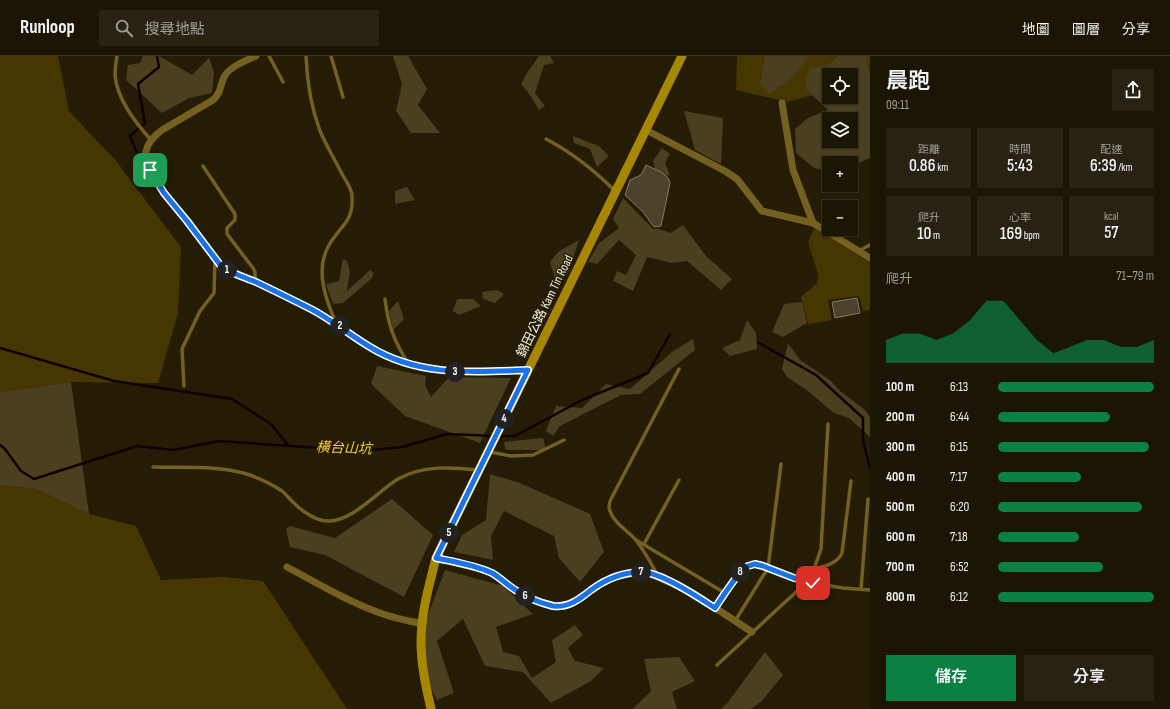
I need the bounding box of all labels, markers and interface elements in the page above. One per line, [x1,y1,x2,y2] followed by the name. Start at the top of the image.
[99,10,379,46] search box
[20,16,75,39] text: Runloop
[113,17,135,39] icon: search
[145,20,205,39] text: 搜尋地點
[1022,21,1050,38] text: 地圖
[1072,21,1100,38] text: 圖層
[1122,21,1150,38] text: 分享
[822,68,858,236] map controls
[822,68,858,104] button: locate
[886,68,930,95] text: 晨跑
[1112,69,1154,111] button: share
[886,97,909,113] text: 09:11
[822,112,858,148] button: layers
[918,143,940,156] text: 距離
[1009,143,1031,156] text: 時間
[1100,143,1122,156] text: 配速
[133,153,167,187] pin
[822,156,858,192] button: +
[909,156,935,176] text: 0.86
[1007,156,1033,176] text: 5:43
[1090,156,1117,176] text: 6:39
[139,159,161,181] icon: arrive
[935,161,948,174] text: km
[1117,161,1133,174] text: /km
[822,200,858,236] button: −
[1104,210,1119,223] text: kcal
[918,211,940,224] text: 爬升
[1009,211,1031,224] text: 心率
[1104,223,1118,243] text: 57
[917,224,931,244] text: 10
[1000,224,1022,244] text: 169
[931,229,940,242] text: m
[1022,229,1040,242] text: bpm
[513,252,577,360] street label: 錦田公路 Kam Tin Road
[217,260,237,280] pin: 1
[225,263,229,276] text: 1
[1116,268,1154,284] text: 71–79 m
[886,271,912,287] text: 爬升
[330,316,350,336] pin: 2
[338,319,342,332] text: 2
[445,362,465,382] pin: 3
[453,365,457,378] text: 3
[886,379,914,395] text: 100 m
[950,379,968,395] text: 6:13
[494,409,514,429] pin: 4
[886,409,915,425] text: 200 m
[950,409,969,425] text: 6:44
[501,412,507,425] text: 4
[316,439,374,458] water label: 橫台山坑
[886,439,915,455] text: 300 m
[950,439,968,455] text: 6:15
[886,469,915,485] text: 400 m
[950,469,967,485] text: 7:17
[886,499,915,515] text: 500 m
[950,499,969,515] text: 6:20
[439,523,459,543] pin: 5
[447,526,451,539] text: 5
[886,529,915,545] text: 600 m
[950,529,968,545] text: 7:18
[886,559,915,575] text: 700 m
[950,559,969,575] text: 6:52
[631,562,651,582] pin: 7
[730,562,750,582] pin: 8
[639,565,643,578] text: 7
[737,565,743,578] text: 8
[796,566,830,600] pin
[802,572,824,594] icon: check
[515,586,535,606] pin: 6
[522,589,528,602] text: 6
[886,589,915,605] text: 800 m
[950,589,968,605] text: 6:12
[886,655,1016,701] button: 儲存
[1024,655,1154,701] button: 分享

